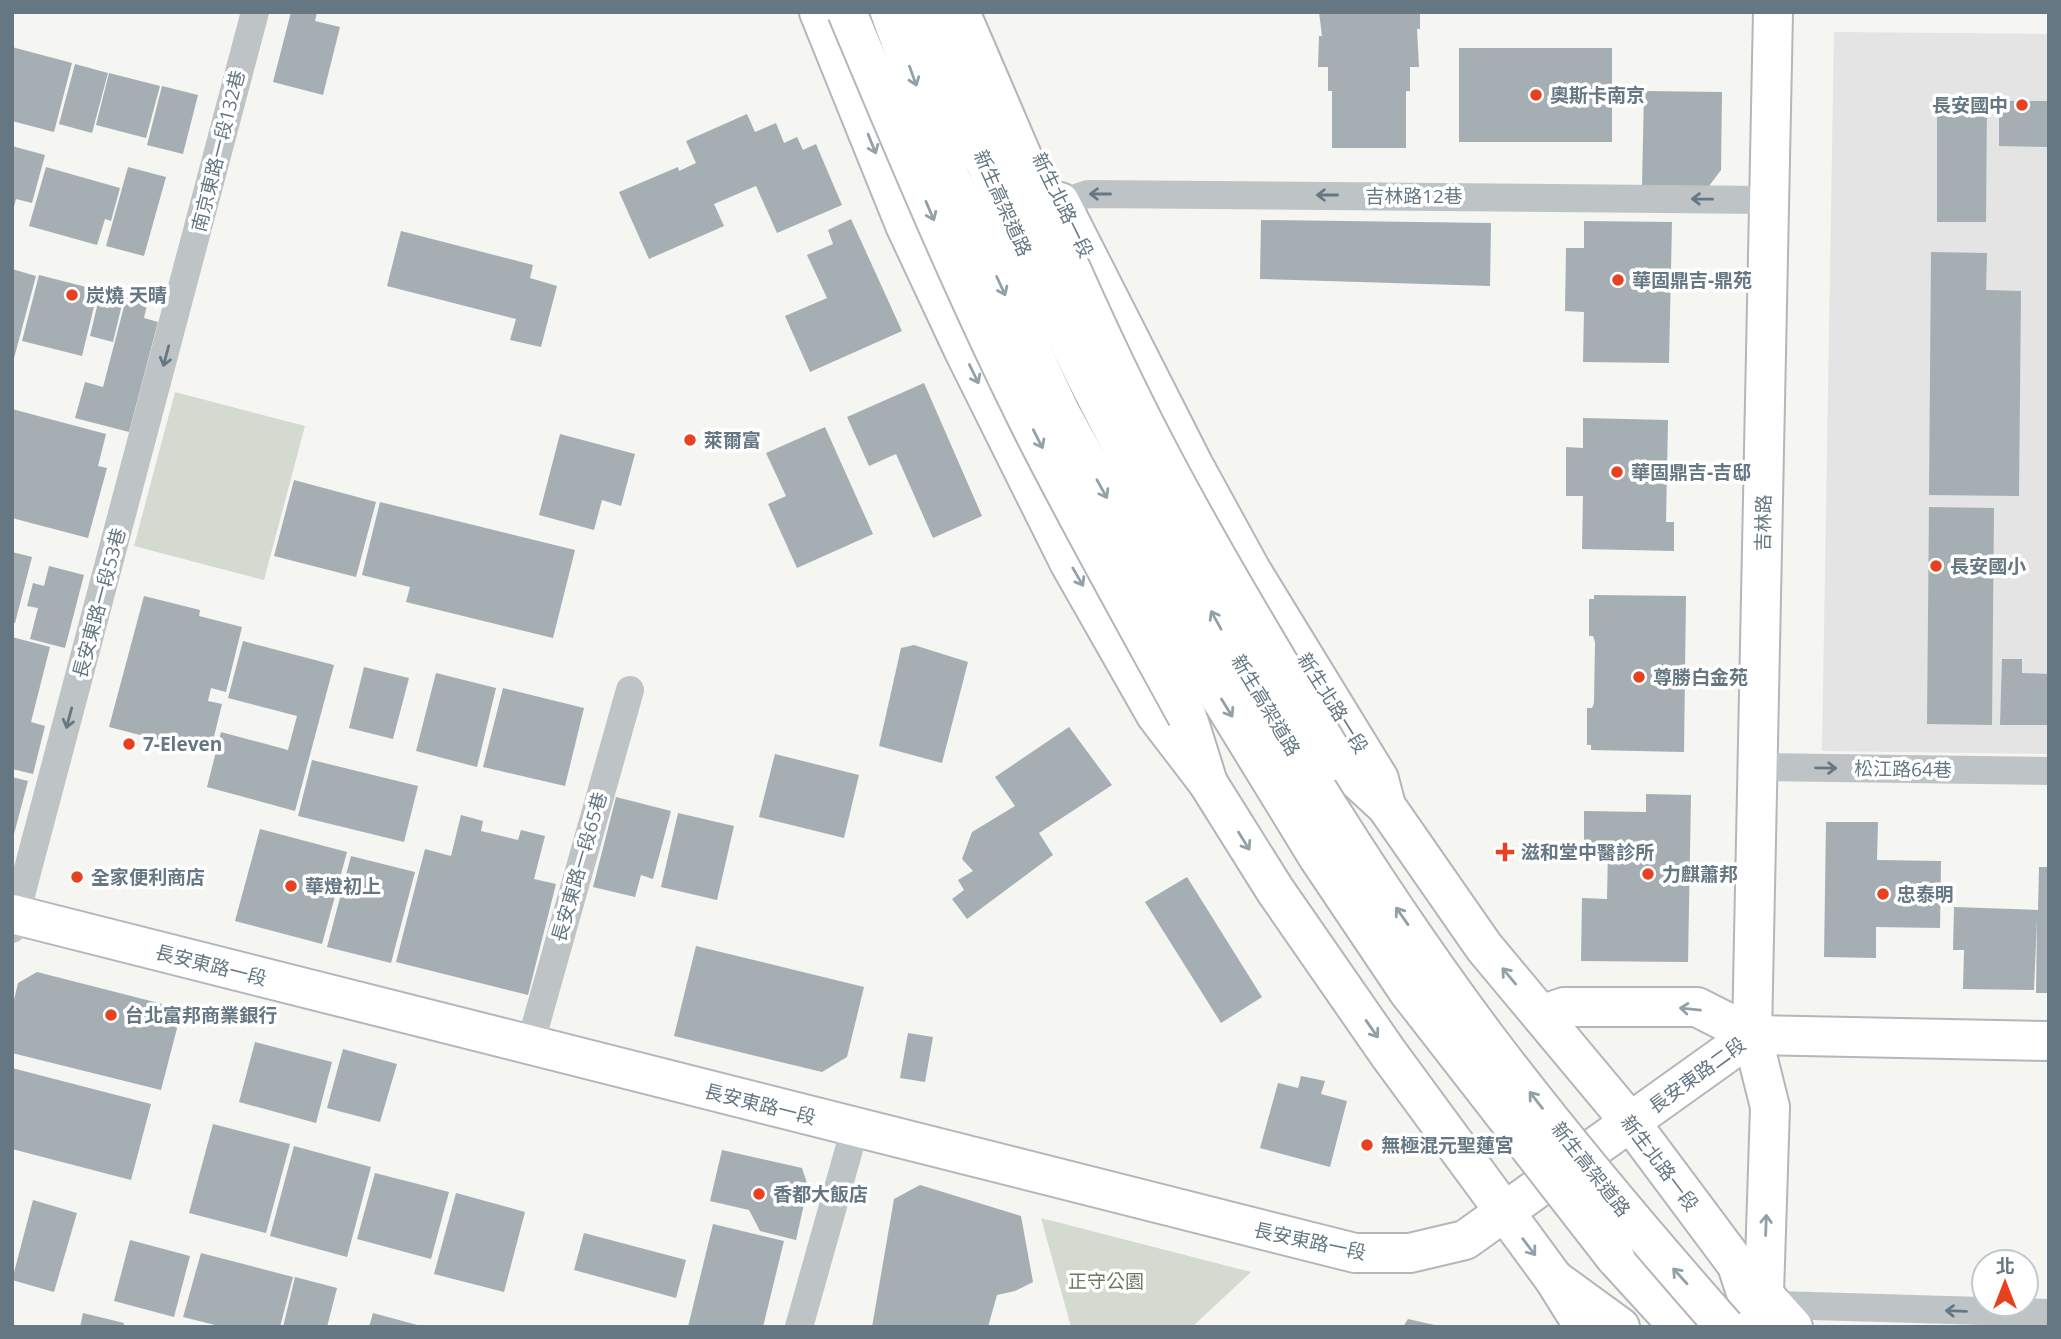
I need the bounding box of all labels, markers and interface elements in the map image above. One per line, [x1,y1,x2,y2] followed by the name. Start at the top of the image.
[908,65,920,87] one-way arrow
[185,68,251,234] street label: 南京東路一段132巷
[1550,82,1645,108] place label: 奧斯卡南京
[1528,87,1544,103] marker: 奧斯卡南京
[1932,92,2008,118] place label: 長安國中
[2014,97,2030,113] marker: 長安國中
[867,132,880,154] one-way arrow
[968,146,1038,260] street label: 新生高架道路
[1026,148,1100,262] street label: 新生北路一段
[1365,183,1463,209] street label: 吉林路12巷
[1089,187,1112,201] one-way arrow
[1316,188,1339,202] one-way arrow
[1690,192,1713,206] one-way arrow
[924,200,937,221] one-way arrow
[1632,267,1752,293] place label: 華固鼎吉-鼎苑
[1610,272,1626,288] marker: 華固鼎吉-鼎苑
[995,275,1008,296] one-way arrow
[86,282,167,308] place label: 炭燒 天晴
[64,287,80,303] marker: 炭燒 天晴
[159,344,172,367] one-way arrow
[968,363,982,384] one-way arrow
[704,427,761,453] place label: 萊爾富
[1032,428,1045,449] one-way arrow
[682,432,698,448] marker: 萊爾富
[1631,459,1751,485] place label: 華固鼎吉-吉邸
[1609,464,1625,480] marker: 華固鼎吉-吉邸
[1096,479,1110,499] one-way arrow
[1750,494,1776,552] street label: 吉林路
[66,525,132,681] street label: 長安東路一段53巷
[1950,553,2026,579] place label: 長安國小
[1928,558,1944,574] marker: 長安國小
[1071,566,1085,586] one-way arrow
[1209,610,1223,630] one-way arrow
[1292,648,1374,758] street label: 新生北路一段
[1225,649,1307,761] street label: 新生高架道路
[1653,664,1748,690] place label: 尊勝白金苑
[1631,669,1647,685] marker: 尊勝白金苑
[1220,698,1234,718] one-way arrow
[62,706,75,729] one-way arrow
[143,731,222,757] place label: 7-Eleven
[121,736,137,752] marker: 7-Eleven
[1854,755,1952,783] street label: 松江路64巷
[1815,761,1838,775] one-way arrow
[545,789,613,945] street label: 長安東路一段65巷
[1237,831,1252,850] one-way arrow
[1521,839,1654,865] place label: 滋和堂中醫診所
[1495,842,1515,862] marker: 滋和堂中醫診所
[1662,861,1738,887] place label: 力麒蕭邦
[91,864,205,890] place label: 全家便利商店
[1640,866,1656,882] marker: 力麒蕭邦
[69,869,85,885] marker: 全家便利商店
[305,873,381,899] place label: 華燈初上
[283,878,299,894] marker: 華燈初上
[1897,881,1954,907] place label: 忠泰明
[1875,886,1891,902] marker: 忠泰明
[1395,907,1409,926] one-way arrow
[153,939,269,991] street label: 長安東路一段
[1501,968,1517,986] one-way arrow
[125,1002,277,1028] place label: 台北富邦商業銀行
[1679,1002,1702,1015] one-way arrow
[103,1007,119,1023] marker: 台北富邦商業銀行
[1365,1019,1379,1038] one-way arrow
[1643,1031,1751,1119] street label: 長安東路二段
[702,1078,818,1130] street label: 長安東路一段
[1528,1091,1543,1109] one-way arrow
[1615,1110,1705,1216] street label: 新生北路一段
[1546,1116,1636,1222] street label: 新生高架道路
[1381,1132,1514,1158] place label: 無極混元聖蓮宮
[1359,1137,1375,1153] marker: 無極混元聖蓮宮
[773,1181,868,1207] place label: 香都大飯店
[751,1186,767,1202] marker: 香都大飯店
[1759,1213,1773,1236] one-way arrow
[1252,1216,1368,1266] street label: 長安東路一段
[1521,1237,1536,1255] one-way arrow
[1970,1248,2040,1318] north arrow
[1995,1253,2015,1279] text: 北
[1672,1267,1688,1285] one-way arrow
[1068,1268,1144,1294] park label: 正守公園
[1945,1304,1968,1317] one-way arrow

